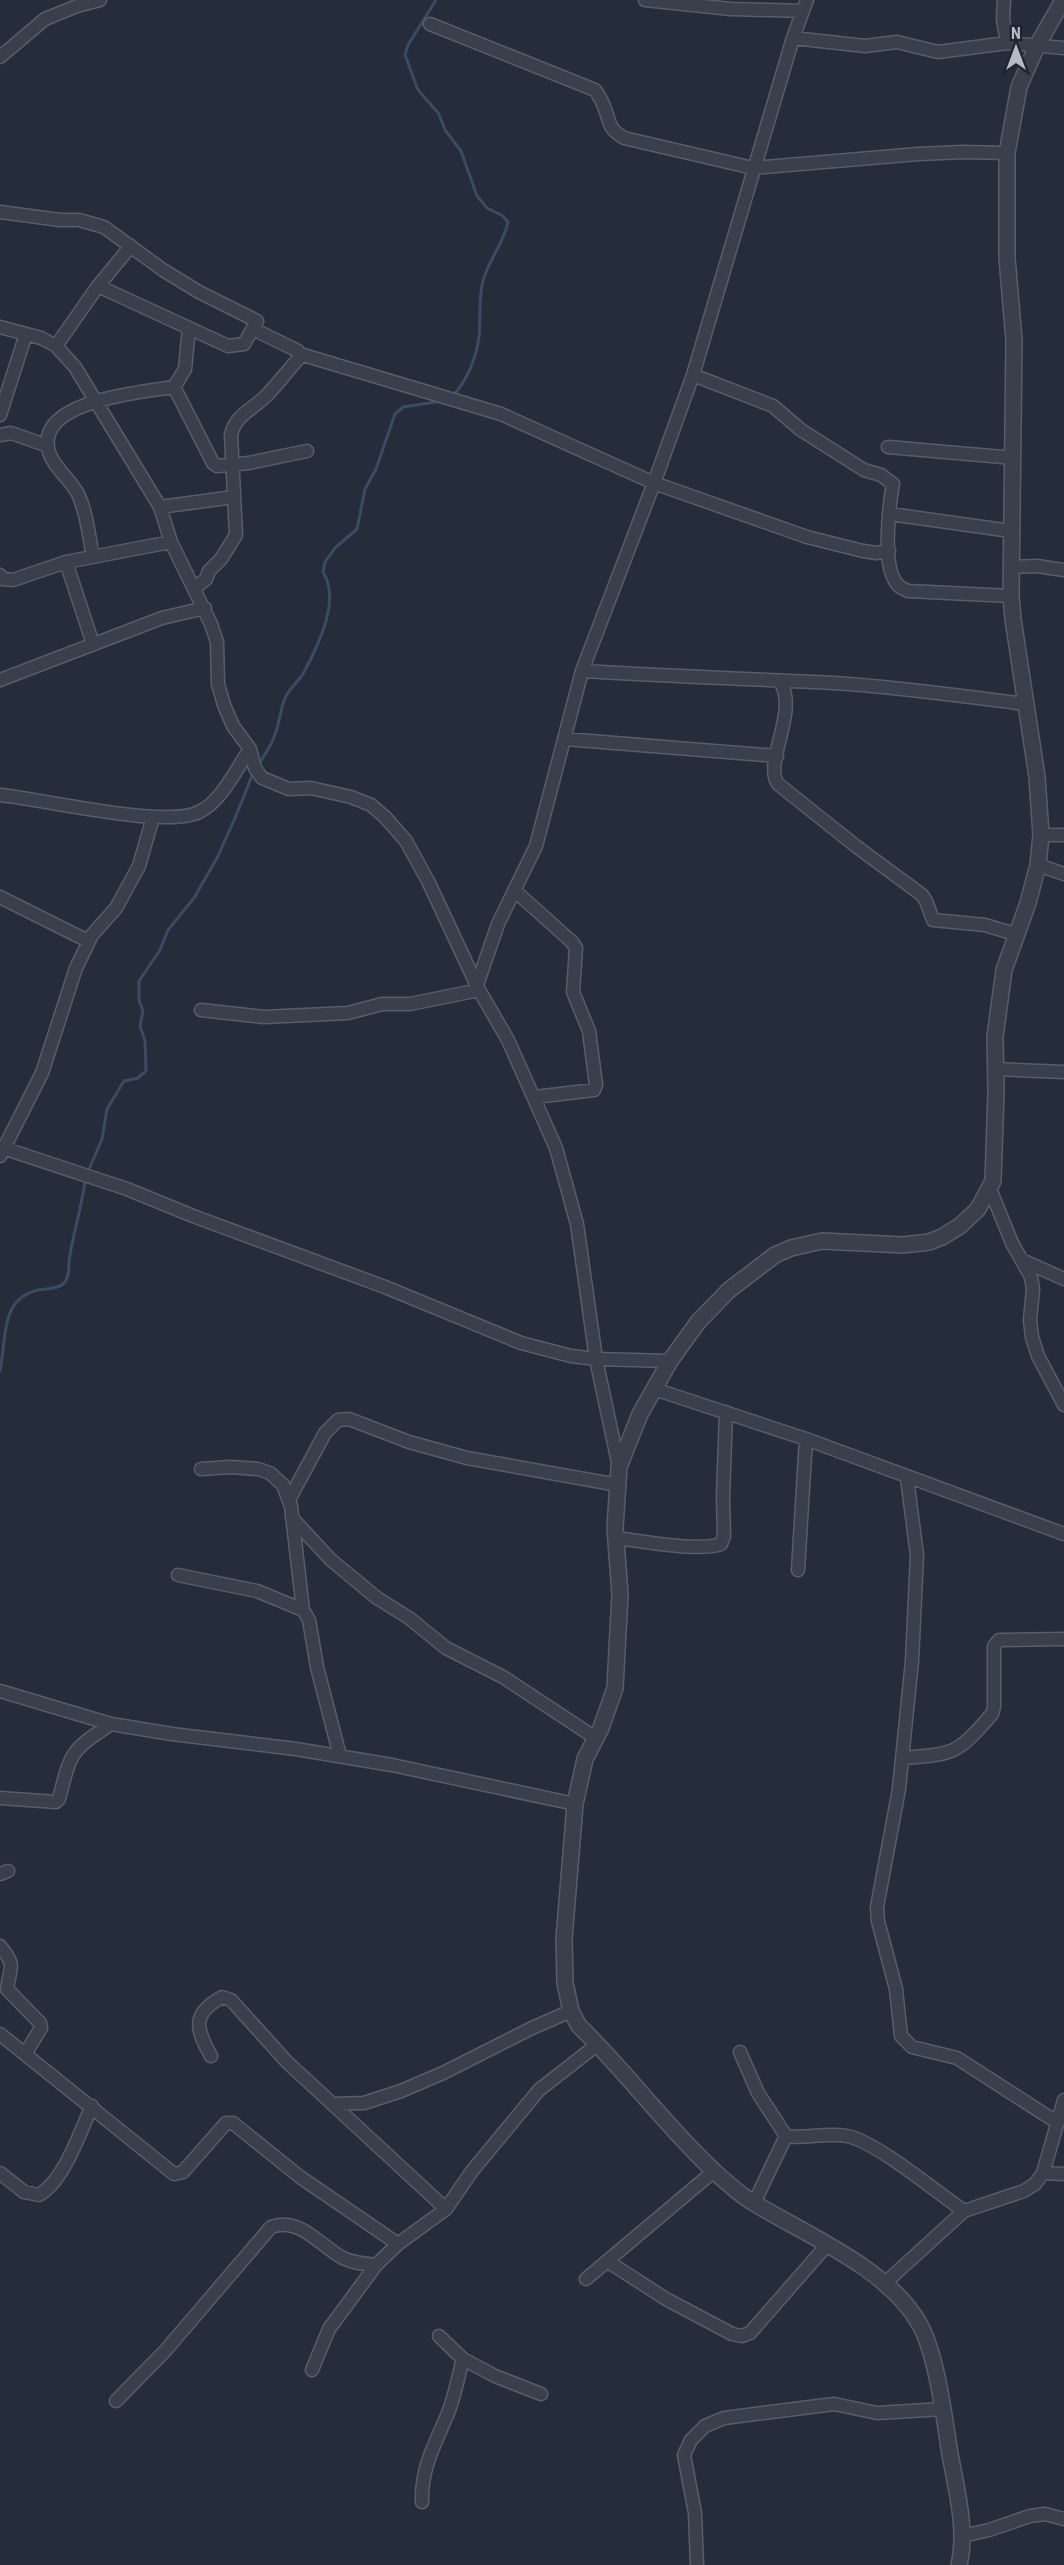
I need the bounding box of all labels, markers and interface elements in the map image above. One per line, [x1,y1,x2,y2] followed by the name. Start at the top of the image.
[986,18,1046,78] north arrow
[1011,24,1021,43] text: N

